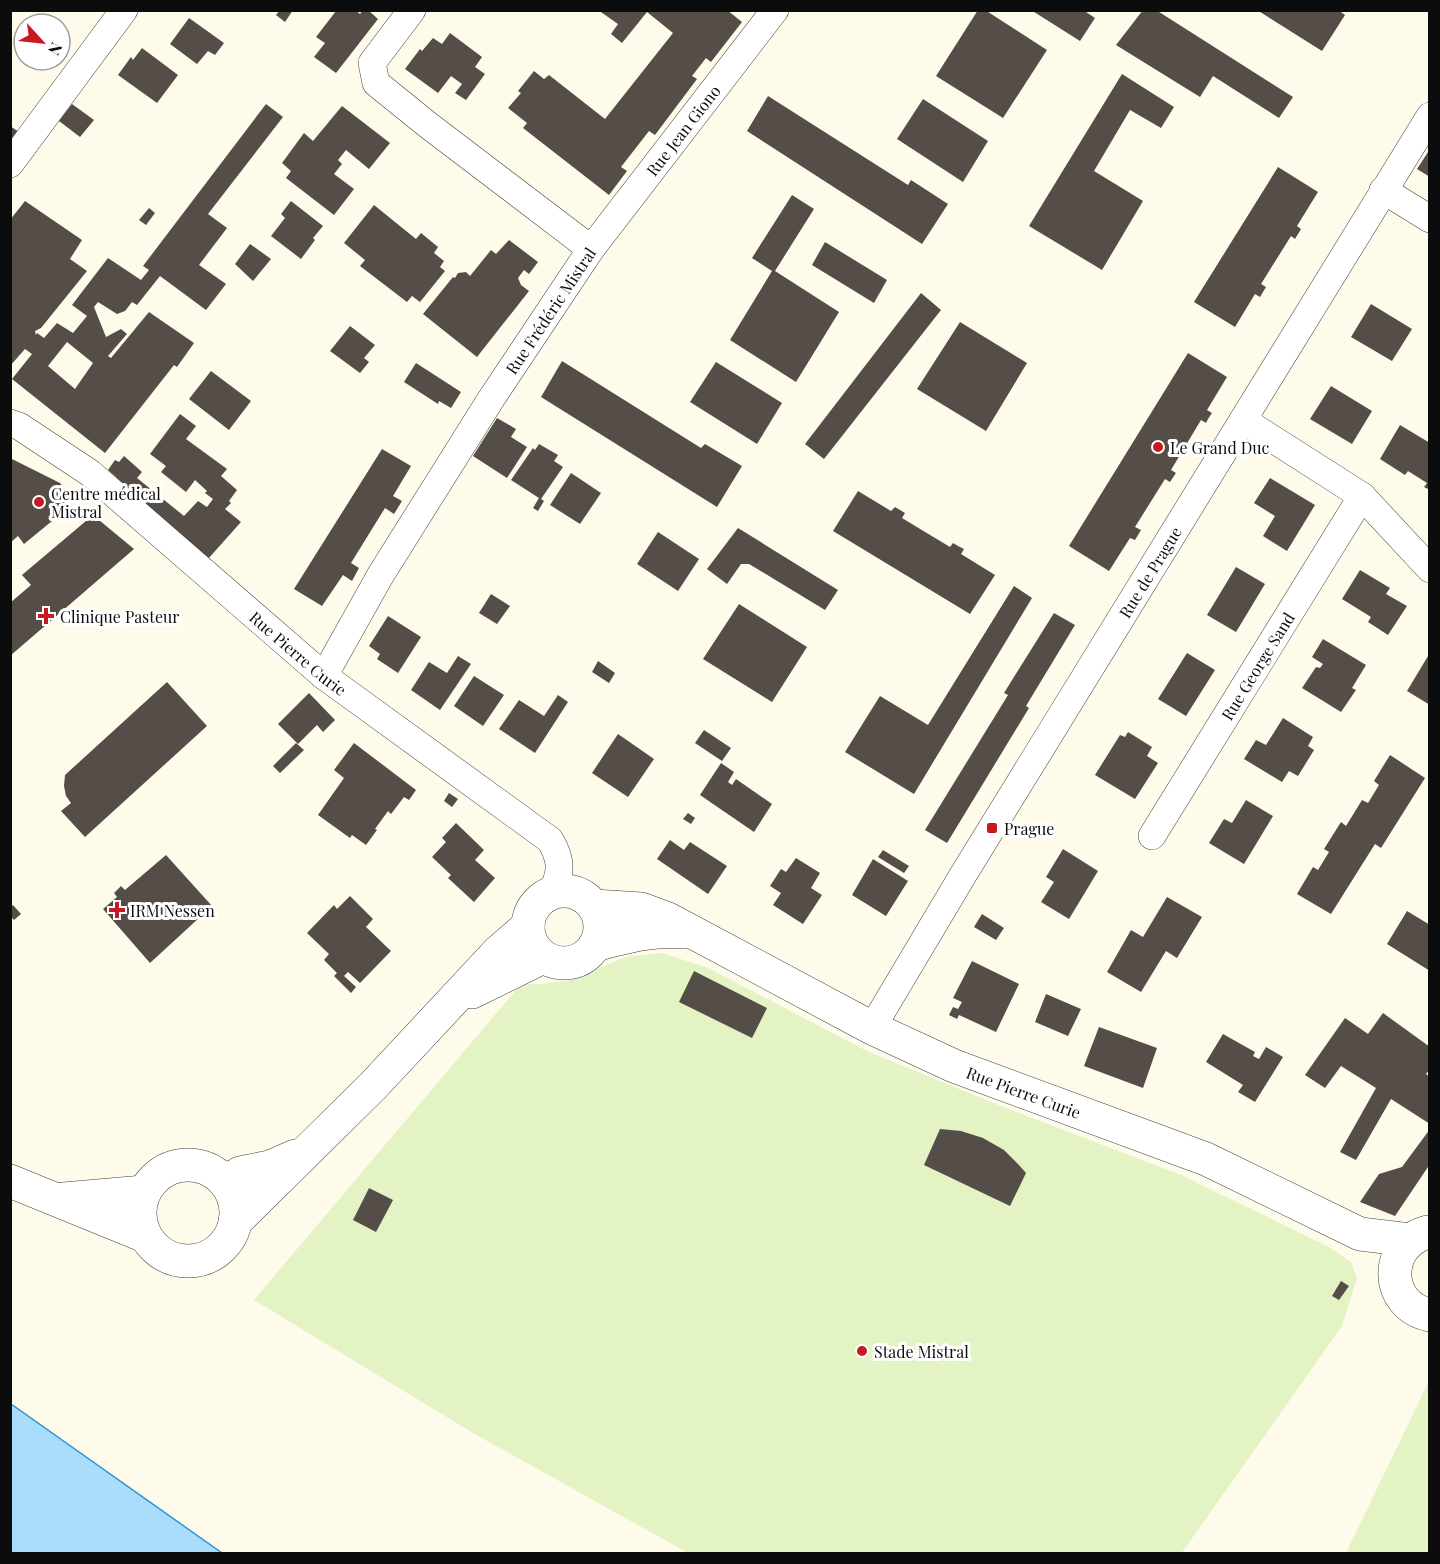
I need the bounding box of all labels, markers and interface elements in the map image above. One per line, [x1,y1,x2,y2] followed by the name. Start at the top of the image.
[12,12,72,72] north arrow
[44,39,68,59] text: N
[641,80,724,180] street label: Rue Jean Giono
[500,243,600,378] street label: Rue Frédéric Mistral
[1170,437,1270,458] place label: Le Grand Duc
[1151,440,1165,454] marker: Le Grand Duc
[51,483,161,522] place label: Centre médical Mistral
[32,495,46,509] marker: Centre médical Mistral
[1113,522,1186,621] street label: Rue de Prague
[60,606,179,627] place label: Clinique Pasteur
[246,606,351,700] street label: Rue Pierre Curie
[37,607,55,625] marker: Clinique Pasteur
[1216,608,1298,724] street label: Rue George Sand
[1004,818,1054,839] place label: Prague
[985,821,999,835] marker: Prague
[130,900,215,921] place label: IRM Nessen
[108,901,126,919] marker: IRM Nessen
[964,1061,1084,1122] street label: Rue Pierre Curie
[874,1341,969,1362] place label: Stade Mistral
[855,1344,869,1358] marker: Stade Mistral

